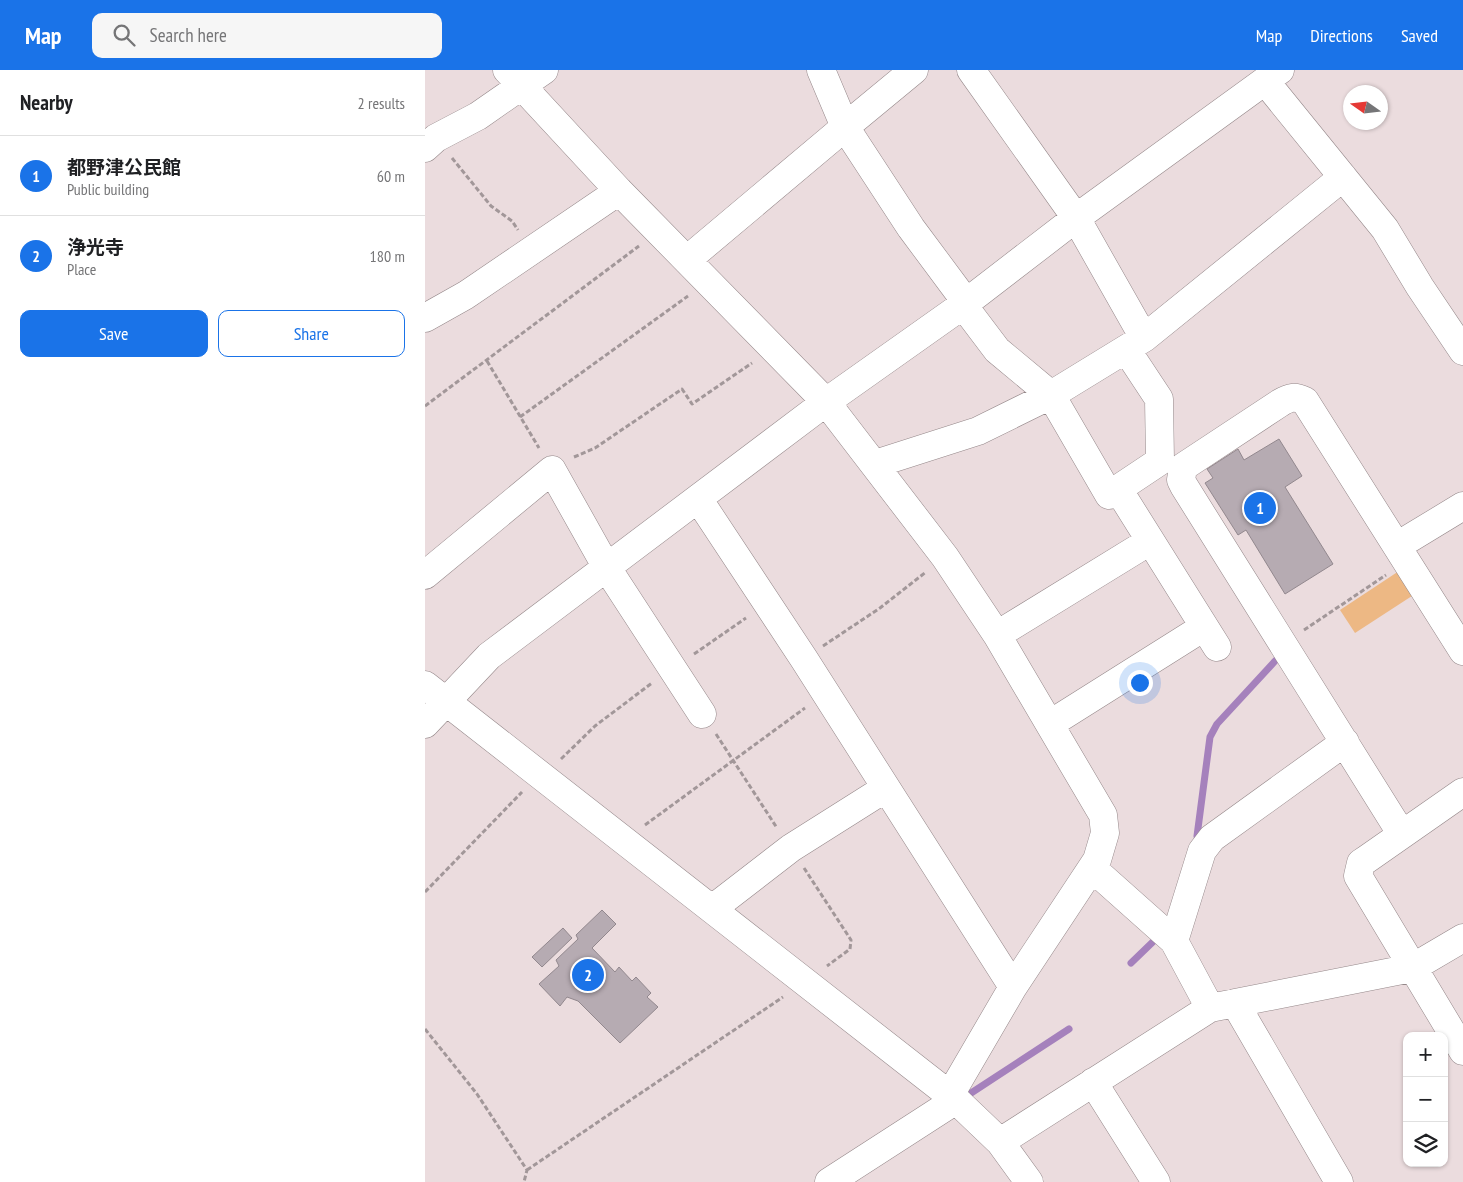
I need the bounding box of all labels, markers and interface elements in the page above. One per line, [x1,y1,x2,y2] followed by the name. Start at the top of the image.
[92,13,442,58] search box
[25,20,62,51] text: Map
[110,21,138,49] icon: search
[150,23,227,47] text: Search here
[1256,24,1282,47] text: Map
[1310,24,1373,47] text: Directions
[1401,24,1438,47] text: Saved
[1343,85,1388,130] north arrow
[20,89,73,116] text: Nearby
[358,93,405,113] text: 2 results
[67,155,181,179] text: 都野津公民館
[32,166,40,186] text: 1
[377,166,405,186] text: 60 m
[67,179,149,199] text: Public building
[67,235,124,259] text: 浄光寺
[32,246,40,266] text: 2
[370,246,405,266] text: 180 m
[67,259,96,279] text: Place
[20,310,208,357] button: Save
[218,310,405,357] button: Share
[1244,489,1276,527] pin: 1
[1127,670,1153,696] your location
[572,956,604,994] pin: 2
[1403,1032,1448,1167] map controls
[1403,1032,1448,1077] button: +
[1403,1077,1448,1122] button: −
[1403,1122,1448,1167] button: layers

